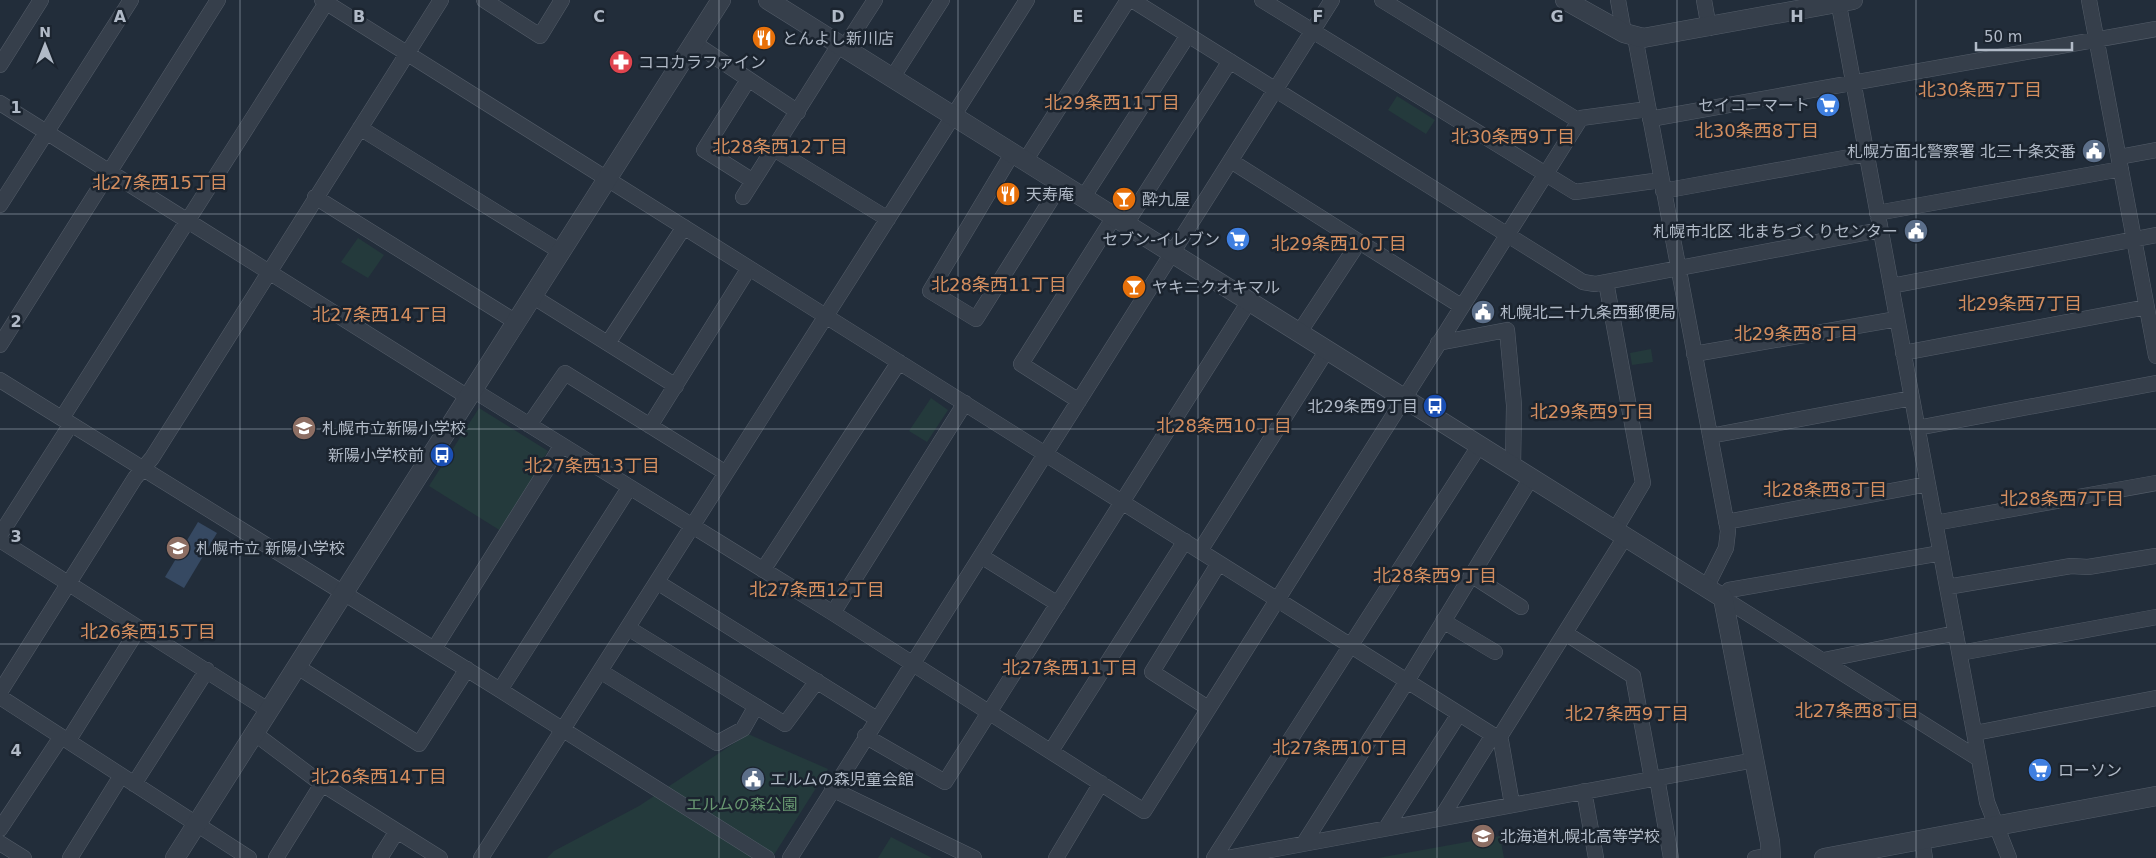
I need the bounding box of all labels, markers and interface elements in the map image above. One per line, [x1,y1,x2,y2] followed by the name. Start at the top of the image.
[114,7,127,26] text: A
[353,7,365,26] text: B
[593,7,605,26] text: C
[831,7,845,26] text: D
[1073,7,1083,26] text: E
[1313,7,1323,26] text: F
[1550,7,1564,26] text: G
[1790,7,1804,26] text: H
[20,20,70,70] north arrow
[1976,20,2072,52] scale bar
[39,24,51,40] text: N
[751,25,777,51] restaurant icon: とんよし新川店
[1984,28,2022,46] text: 50 m
[782,29,894,48] place label: とんよし新川店
[608,49,634,75] pharmacy icon: ココカラファイン
[638,53,766,72] place label: ココカラファイン
[1918,79,2042,100] district label: 北30条西7丁目
[1044,92,1180,113] district label: 北29条西11丁目
[1815,92,1841,118] supermarket icon: セイコーマート
[1698,96,1810,115] place label: セイコーマート
[10,98,22,117] text: 1
[1695,120,1819,141] district label: 北30条西8丁目
[1451,126,1575,147] district label: 北30条西9丁目
[712,136,848,157] district label: 北28条西12丁目
[2081,138,2107,164] public building icon: 札幌方面北警察署 北三十条交番
[1847,142,2076,161] place label: 札幌方面北警察署 北三十条交番
[92,172,228,193] district label: 北27条西15丁目
[995,181,1021,207] restaurant icon: 天寿庵
[1026,185,1074,204] place label: 天寿庵
[1111,186,1137,212] bar icon: 酔九屋
[1142,190,1190,209] place label: 酔九屋
[1903,218,1929,244] public building icon: 札幌市北区 北まちづくりセンター
[1653,222,1898,241] place label: 札幌市北区 北まちづくりセンター
[1225,226,1251,252] supermarket icon: セブン-イレブン
[1102,230,1220,249] place label: セブン-イレブン
[1271,233,1407,254] district label: 北29条西10丁目
[931,274,1067,295] district label: 北28条西11丁目
[1121,274,1147,300] bar icon: ヤキニクオキマル
[1152,278,1280,297] place label: ヤキニクオキマル
[1958,293,2082,314] district label: 北29条西7丁目
[1470,299,1496,325] public building icon: 札幌北二十九条西郵便局
[1500,303,1676,322] place label: 札幌北二十九条西郵便局
[312,304,448,325] district label: 北27条西14丁目
[10,312,22,331] text: 2
[1734,323,1858,344] district label: 北29条西8丁目
[1422,393,1448,419] bus stop icon: 北29条西9丁目
[1307,397,1418,416] place label: 北29条西9丁目
[1530,401,1654,422] district label: 北29条西9丁目
[291,415,317,441] school or university icon: 札幌市立新陽小学校
[1156,415,1292,436] district label: 北28条西10丁目
[322,419,466,438] place label: 札幌市立新陽小学校
[429,442,455,468] bus stop icon: 新陽小学校前
[328,446,424,465] place label: 新陽小学校前
[524,455,660,476] district label: 北27条西13丁目
[1763,479,1887,500] district label: 北28条西8丁目
[2000,488,2124,509] district label: 北28条西7丁目
[10,527,22,546] text: 3
[165,535,191,561] school or university icon: 札幌市立 新陽小学校
[196,539,345,558] place label: 札幌市立 新陽小学校
[1373,565,1497,586] district label: 北28条西9丁目
[749,579,885,600] district label: 北27条西12丁目
[80,621,216,642] district label: 北26条西15丁目
[1002,657,1138,678] district label: 北27条西11丁目
[1795,700,1919,721] district label: 北27条西8丁目
[1565,703,1689,724] district label: 北27条西9丁目
[1272,737,1408,758] district label: 北27条西10丁目
[10,741,22,760] text: 4
[2027,757,2053,783] supermarket icon: ローソン
[2058,761,2122,780] place label: ローソン
[311,766,447,787] district label: 北26条西14丁目
[740,766,766,792] public building icon: エルムの森児童会館
[770,770,914,789] place label: エルムの森児童会館
[686,795,798,814] park label: エルムの森公園
[1470,823,1496,849] school or university icon: 北海道札幌北高等学校
[1500,827,1660,846] place label: 北海道札幌北高等学校

